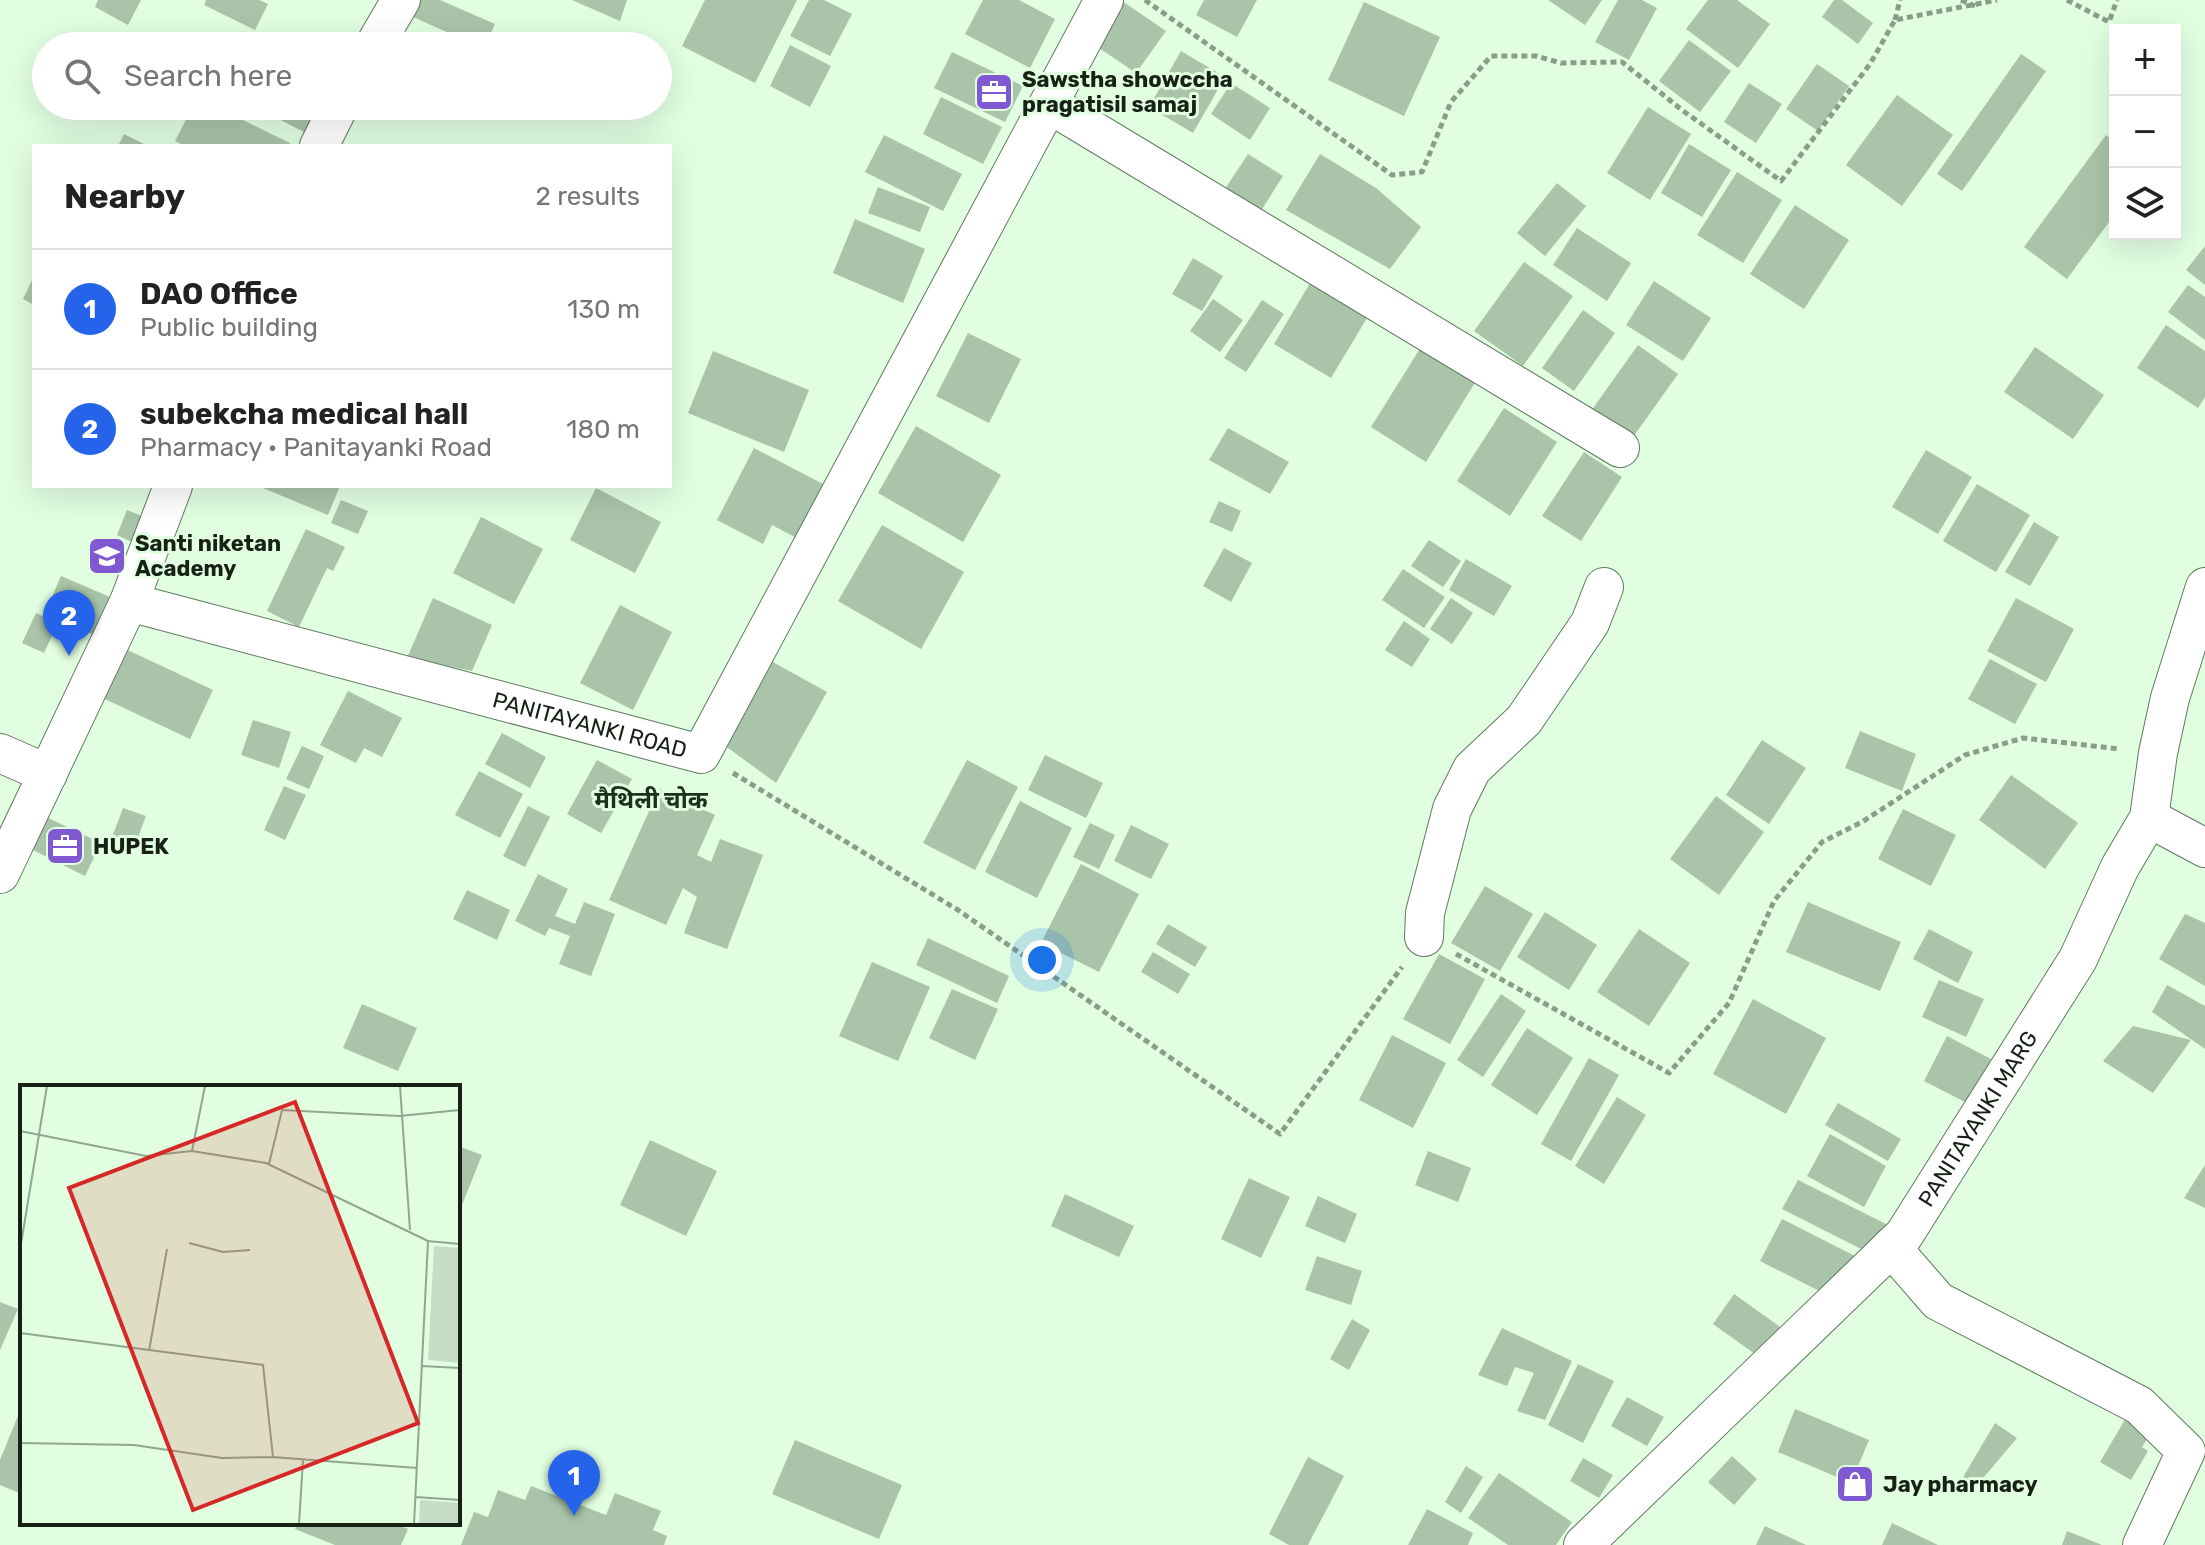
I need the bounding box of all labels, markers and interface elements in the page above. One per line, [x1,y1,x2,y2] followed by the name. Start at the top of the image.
[2109,24,2181,240] map controls
[2109,24,2181,96] button: +
[32,32,672,120] search box
[60,54,104,98] icon: search
[124,58,292,94] text: Search here
[1022,66,1233,118] place label: Sawstha showccha pragatisil samaj
[973,71,1015,113] office icon: Sawstha showccha pragatisil samaj
[2109,96,2181,168] button: −
[2109,168,2181,240] button: layers
[64,176,185,217] text: Nearby
[536,181,640,212] text: 2 results
[140,276,298,312] text: DAO Office
[84,294,96,325] text: 1
[567,294,640,325] text: 130 m
[140,312,318,343] text: Public building
[140,396,468,432] text: subekcha medical hall
[82,414,98,445] text: 2
[566,414,640,445] text: 180 m
[140,432,492,463] text: Pharmacy · Panitayanki Road
[135,530,281,582] place label: Santi niketan Academy
[86,535,128,577] school or university icon: Santi niketan Academy
[43,590,95,656] pin: 2
[490,686,690,763] street label: PANITAYANKI ROAD
[594,786,709,814] district label: मैथिली चोक
[44,825,86,867] office icon: HUPEK
[93,833,169,860] place label: HUPEK
[1022,940,1062,980] your location
[1912,1026,2043,1211] street label: PANITAYANKI MARG
[20,1085,460,1525] inset map
[548,1450,600,1516] pin: 1
[1834,1463,1876,1505] shop icon: Jay pharmacy
[1883,1471,2038,1498] place label: Jay pharmacy

